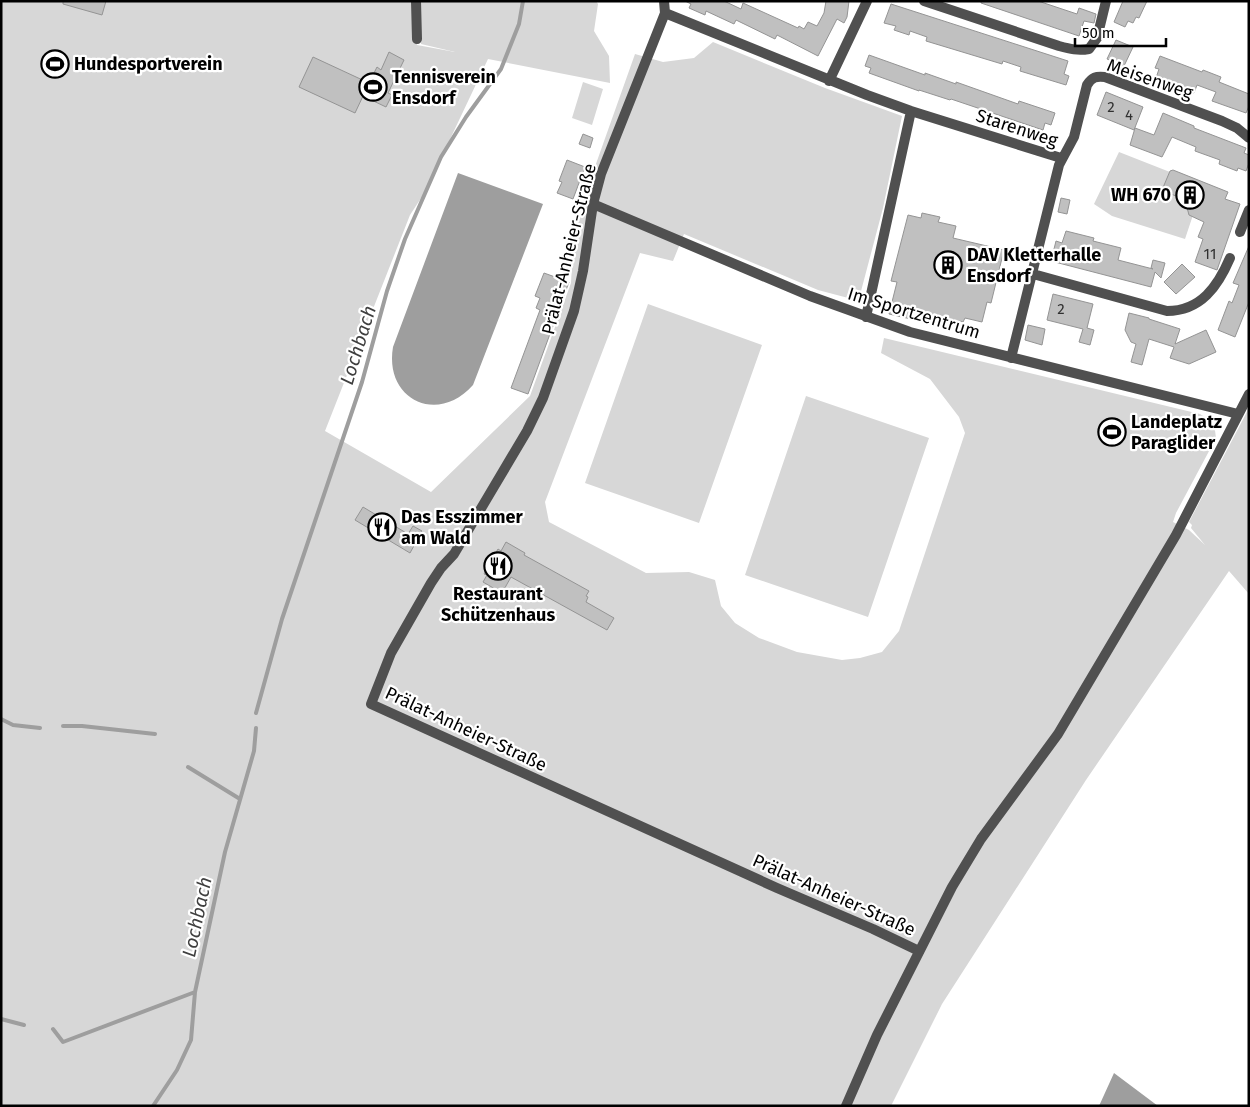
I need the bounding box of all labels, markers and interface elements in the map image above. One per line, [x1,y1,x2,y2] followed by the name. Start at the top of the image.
[1075,15,1166,47] scale bar
[1082,24,1115,42] text: 50 m
[40,49,70,79] sports icon: Hundesportverein
[74,53,223,75] place label: Hundesportverein
[1104,54,1197,104] street label: Meisenweg
[392,66,496,109] place label: Tennisverein Ensdorf
[358,72,388,102] sports icon: Tennisverein Ensdorf
[1107,98,1115,116] house number: 2
[973,104,1061,152] street label: Starenweg
[1125,106,1133,124] house number: 4
[537,161,601,337] street label: Prälat-Anheier-Straße
[1175,180,1205,210] building icon: WH 670
[1111,184,1171,206] place label: WH 670
[967,244,1101,287] place label: DAV Kletterhalle Ensdorf
[1204,245,1216,263] house number: 11
[933,250,963,280] building icon: DAV Kletterhalle Ensdorf
[845,282,983,344] street label: Im Sportzentrum
[1057,300,1065,318] house number: 2
[335,303,381,387] water label: Lochbach
[1131,411,1222,454] place label: Landeplatz Paraglider
[1097,417,1127,447] sports icon: Landeplatz Paraglider
[401,506,524,549] place label: Das Esszimmer am Wald
[367,512,397,542] restaurant icon: Das Esszimmer am Wald
[483,551,513,581] restaurant icon: Restaurant Schützenhaus
[441,583,555,626] place label: Restaurant Schützenhaus
[382,682,550,776] street label: Prälat-Anheier-Straße
[749,849,919,941] street label: Prälat-Anheier-Straße
[177,875,217,959] water label: Lochbach

